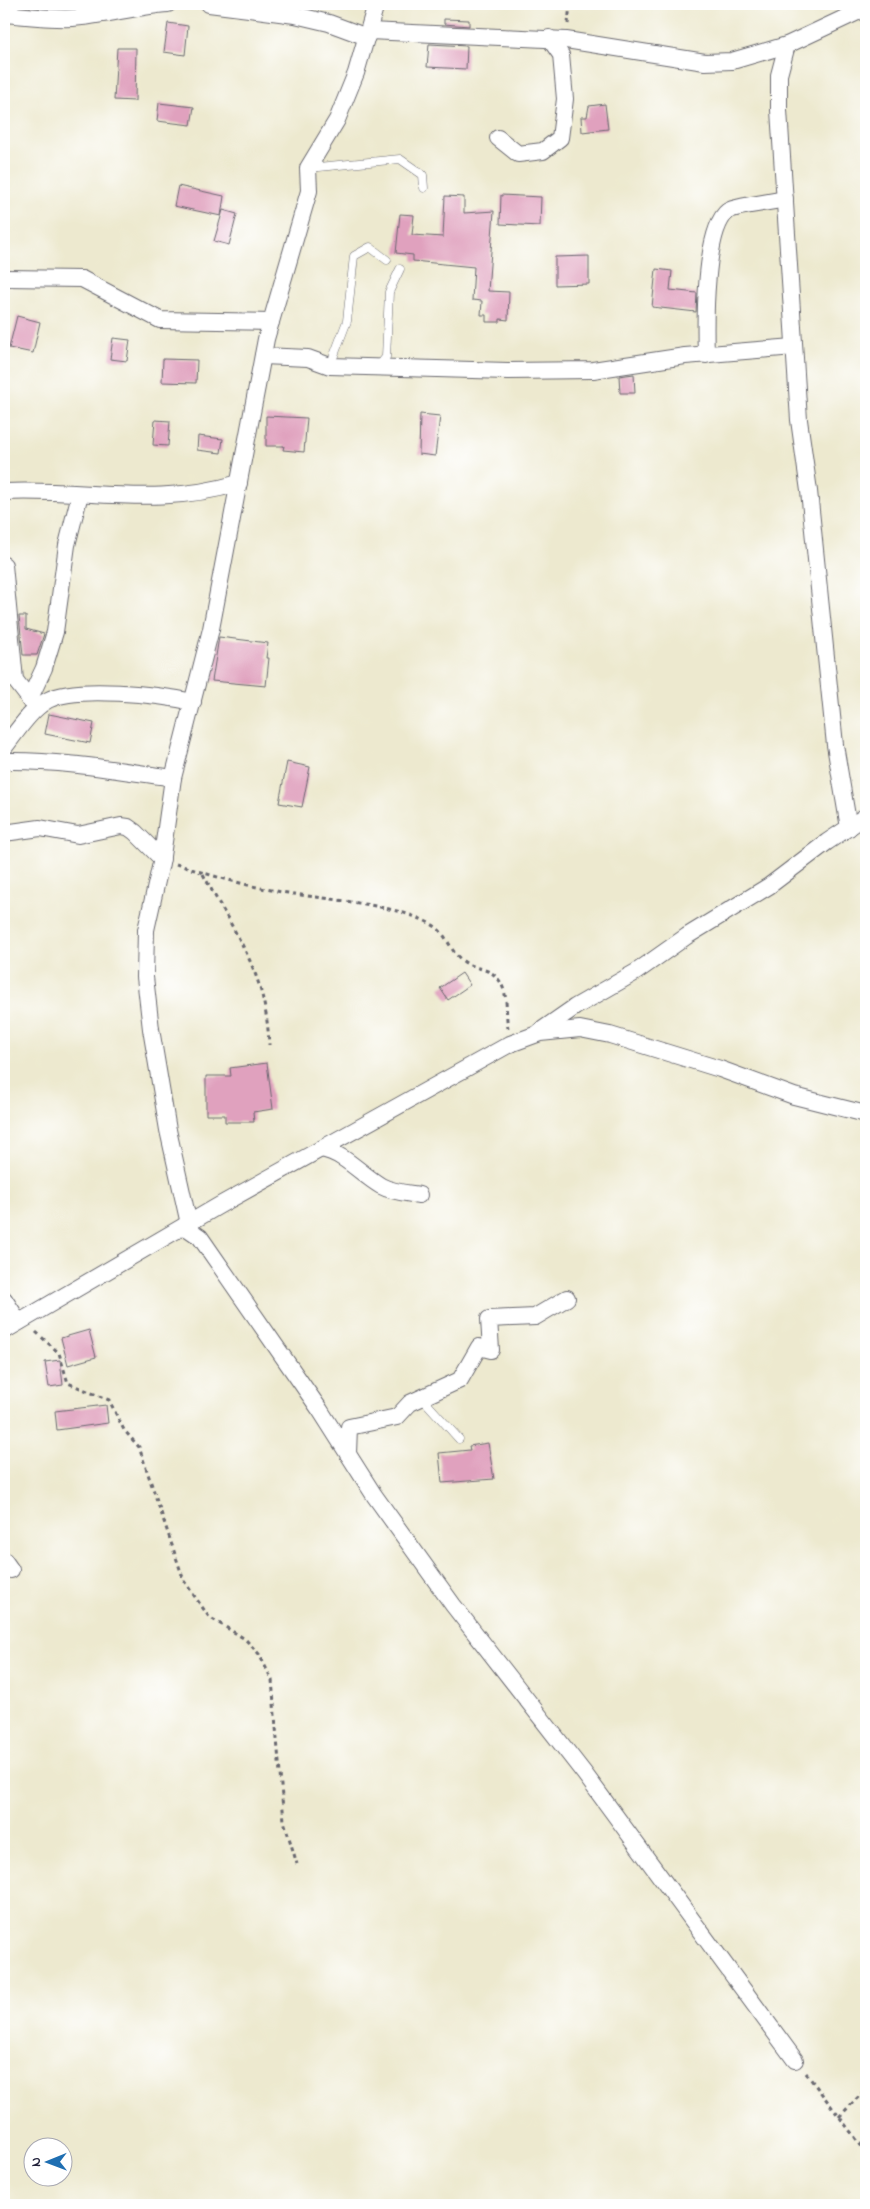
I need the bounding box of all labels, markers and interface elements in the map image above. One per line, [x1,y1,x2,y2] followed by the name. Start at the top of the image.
[22,2136,72,2186] north arrow
[26,2157,47,2167] text: N

